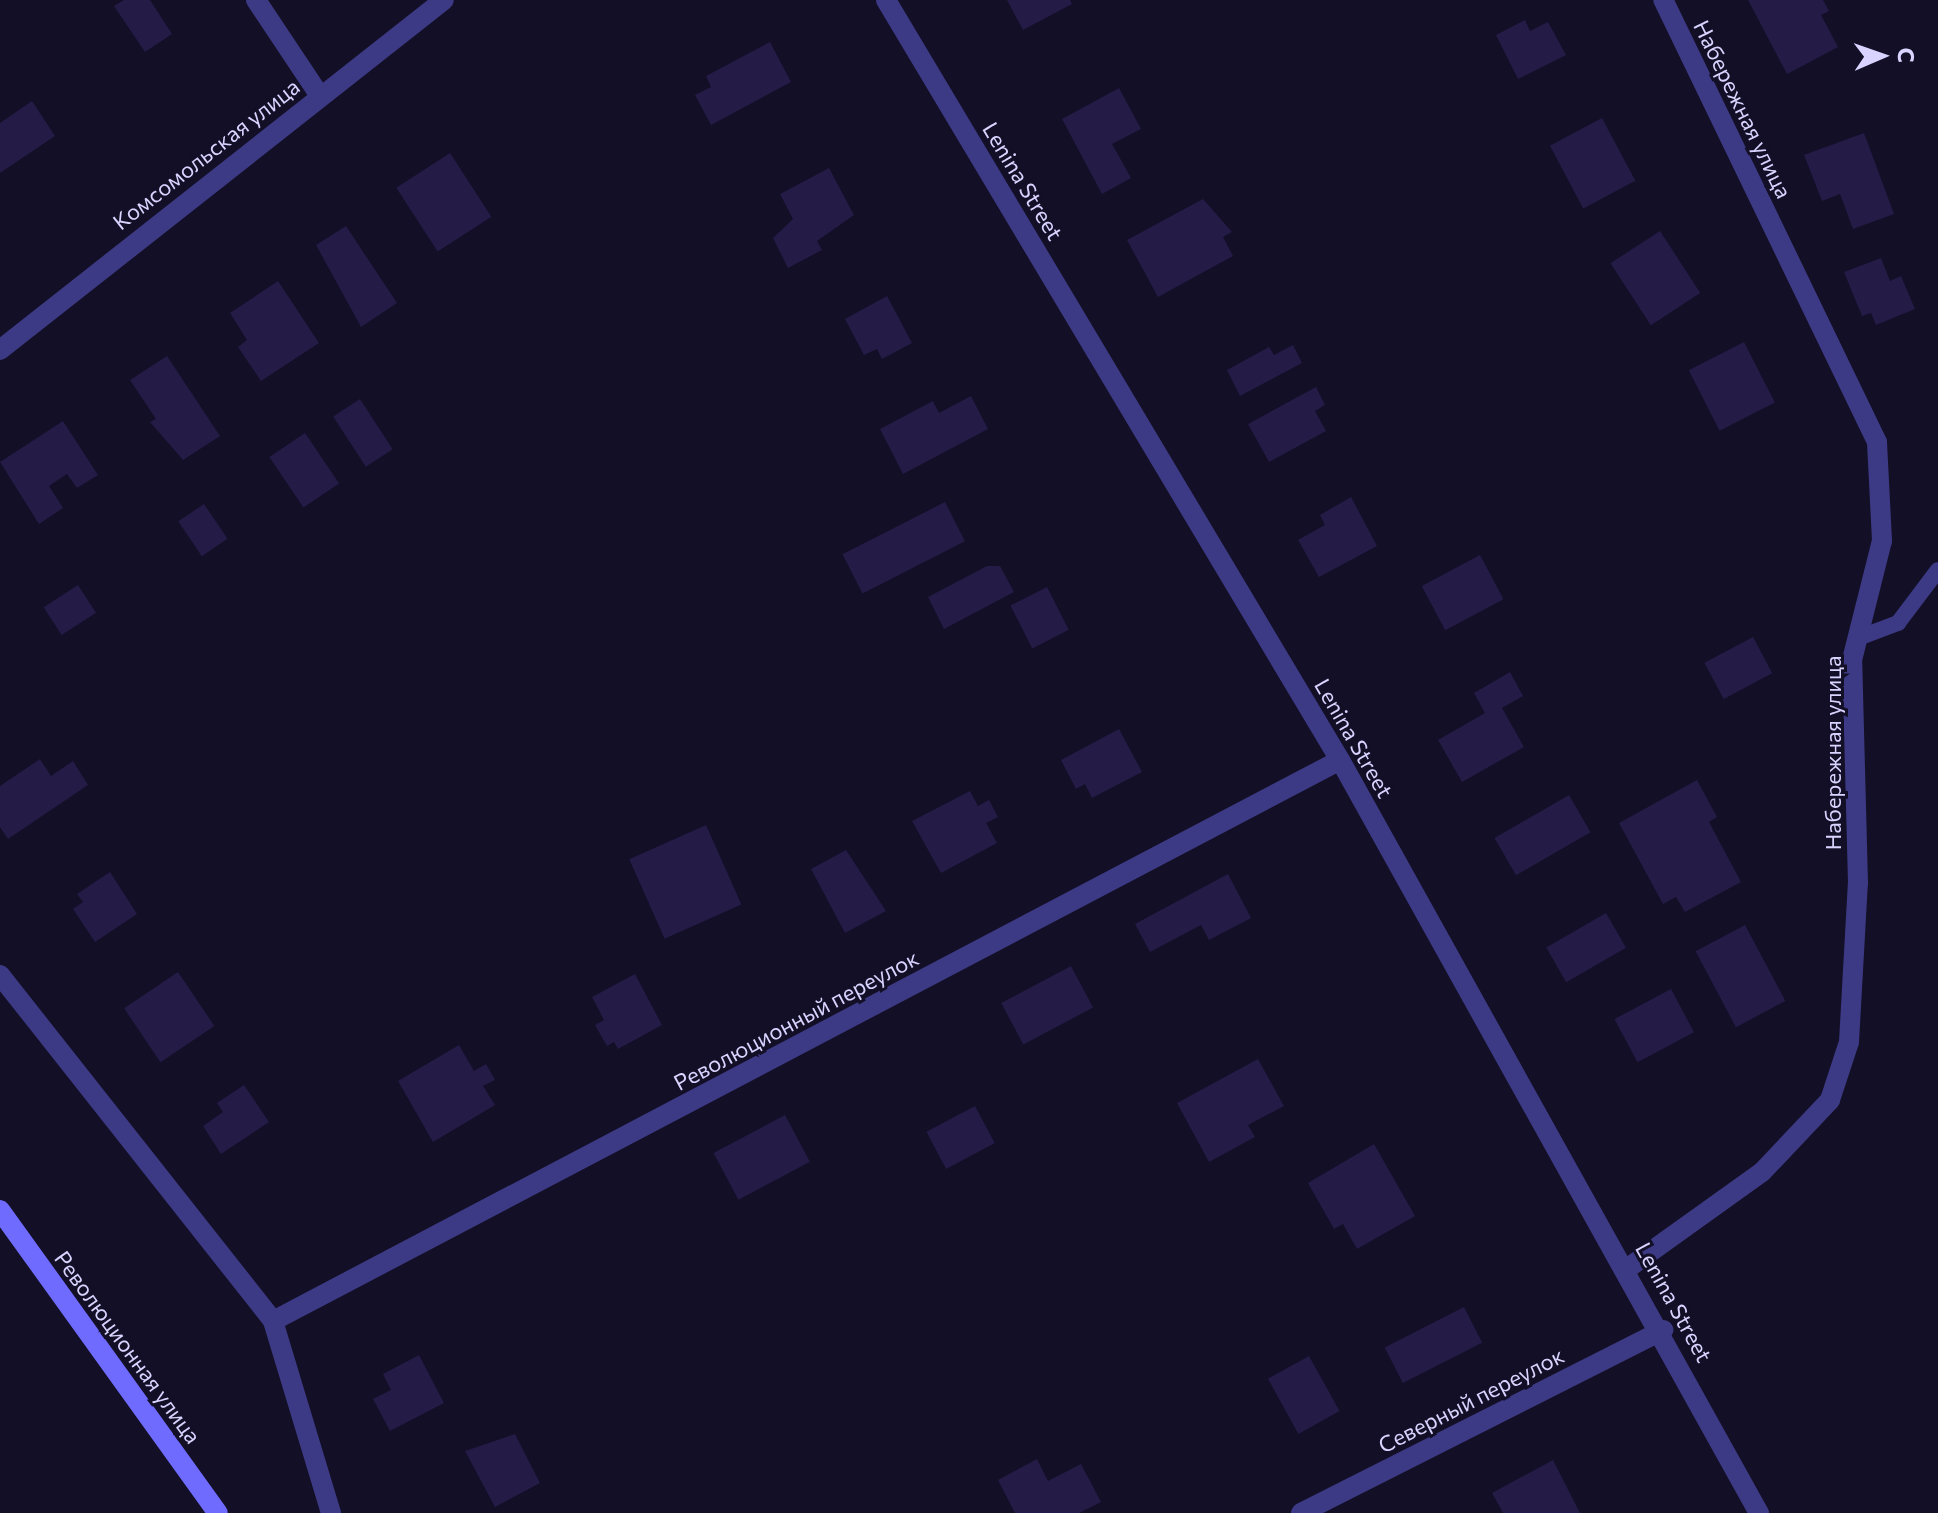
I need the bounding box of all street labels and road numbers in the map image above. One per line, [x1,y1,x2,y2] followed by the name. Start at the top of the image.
[1688,16,1798,202] street label: Набережная улица
[108,73,304,235] street label: Комсомольская улица
[977,117,1069,245] street label: Lenina Street
[1820,656,1846,850] street label: Набережная улица
[1309,674,1399,802] street label: Lenina Street
[669,944,923,1096] street label: Революционный переулок
[1630,1237,1718,1367] street label: Lenina Street
[49,1246,207,1448] street label: Революционная улица
[1374,1342,1568,1458] street label: Северный переулок

